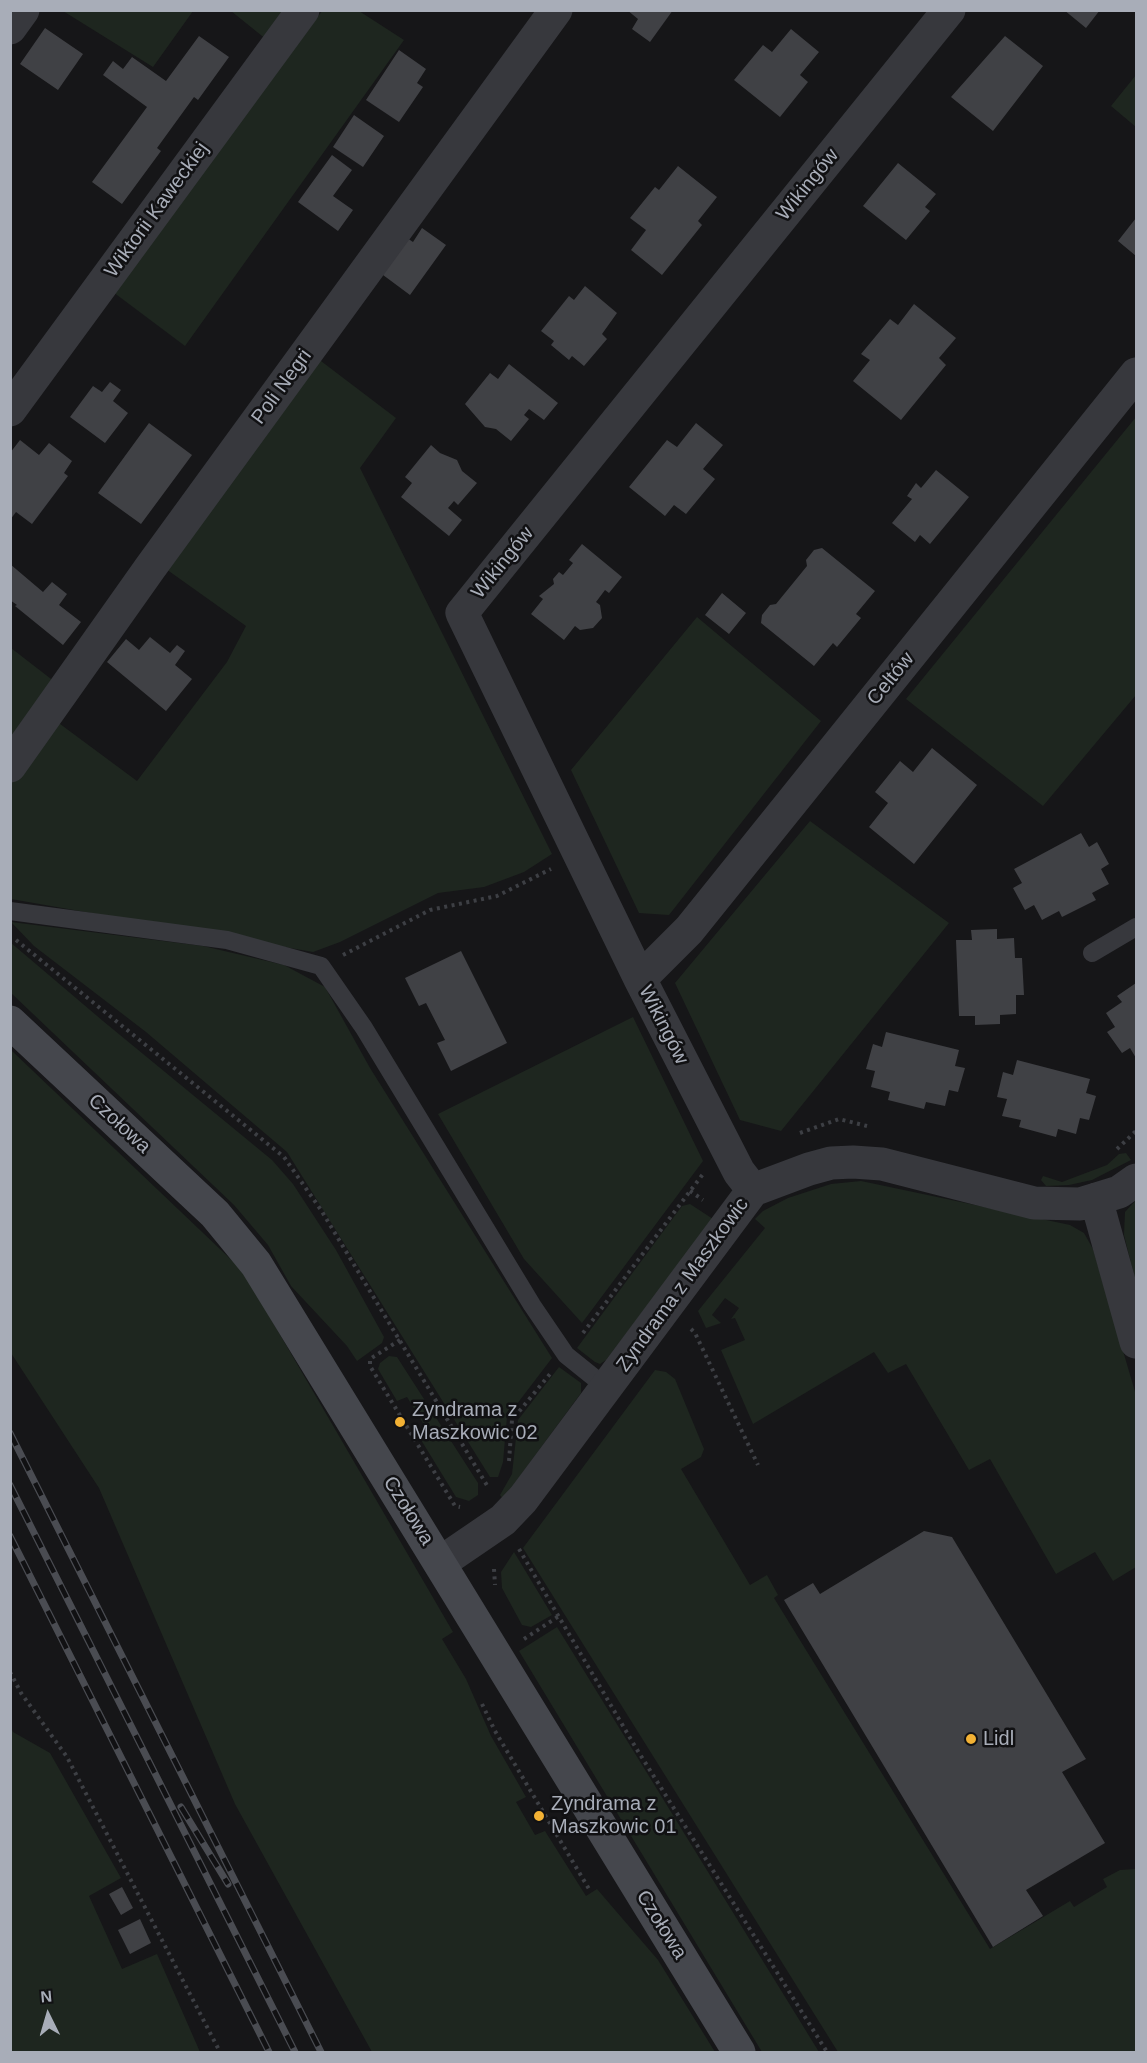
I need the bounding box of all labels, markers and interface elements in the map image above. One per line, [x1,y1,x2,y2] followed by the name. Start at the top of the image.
[100,138,214,282] street label: Wiktorii Kaweckiej
[772,144,844,226] street label: Wikingów
[247,345,317,429] street label: Poli Negri
[467,522,539,604] street label: Wikingów
[862,648,920,710] street label: Celtów
[633,981,693,1069] street label: Wikingów
[83,1089,155,1159] street label: Czołowa
[612,1193,754,1377] street label: Zyndrama z Maszkowic
[412,1398,538,1445] place label: Zyndrama z Maszkowic 02
[393,1415,407,1429] marker: Zyndrama z Maszkowic 02
[378,1472,438,1550] street label: Czołowa
[983,1727,1014,1751] place label: Lidl
[964,1732,978,1746] marker: Lidl
[551,1792,677,1839] place label: Zyndrama z Maszkowic 01
[532,1809,546,1823] marker: Zyndrama z Maszkowic 01
[631,1886,691,1964] street label: Czołowa
[18,1985,78,2045] north arrow
[40,1988,53,2006] text: N

